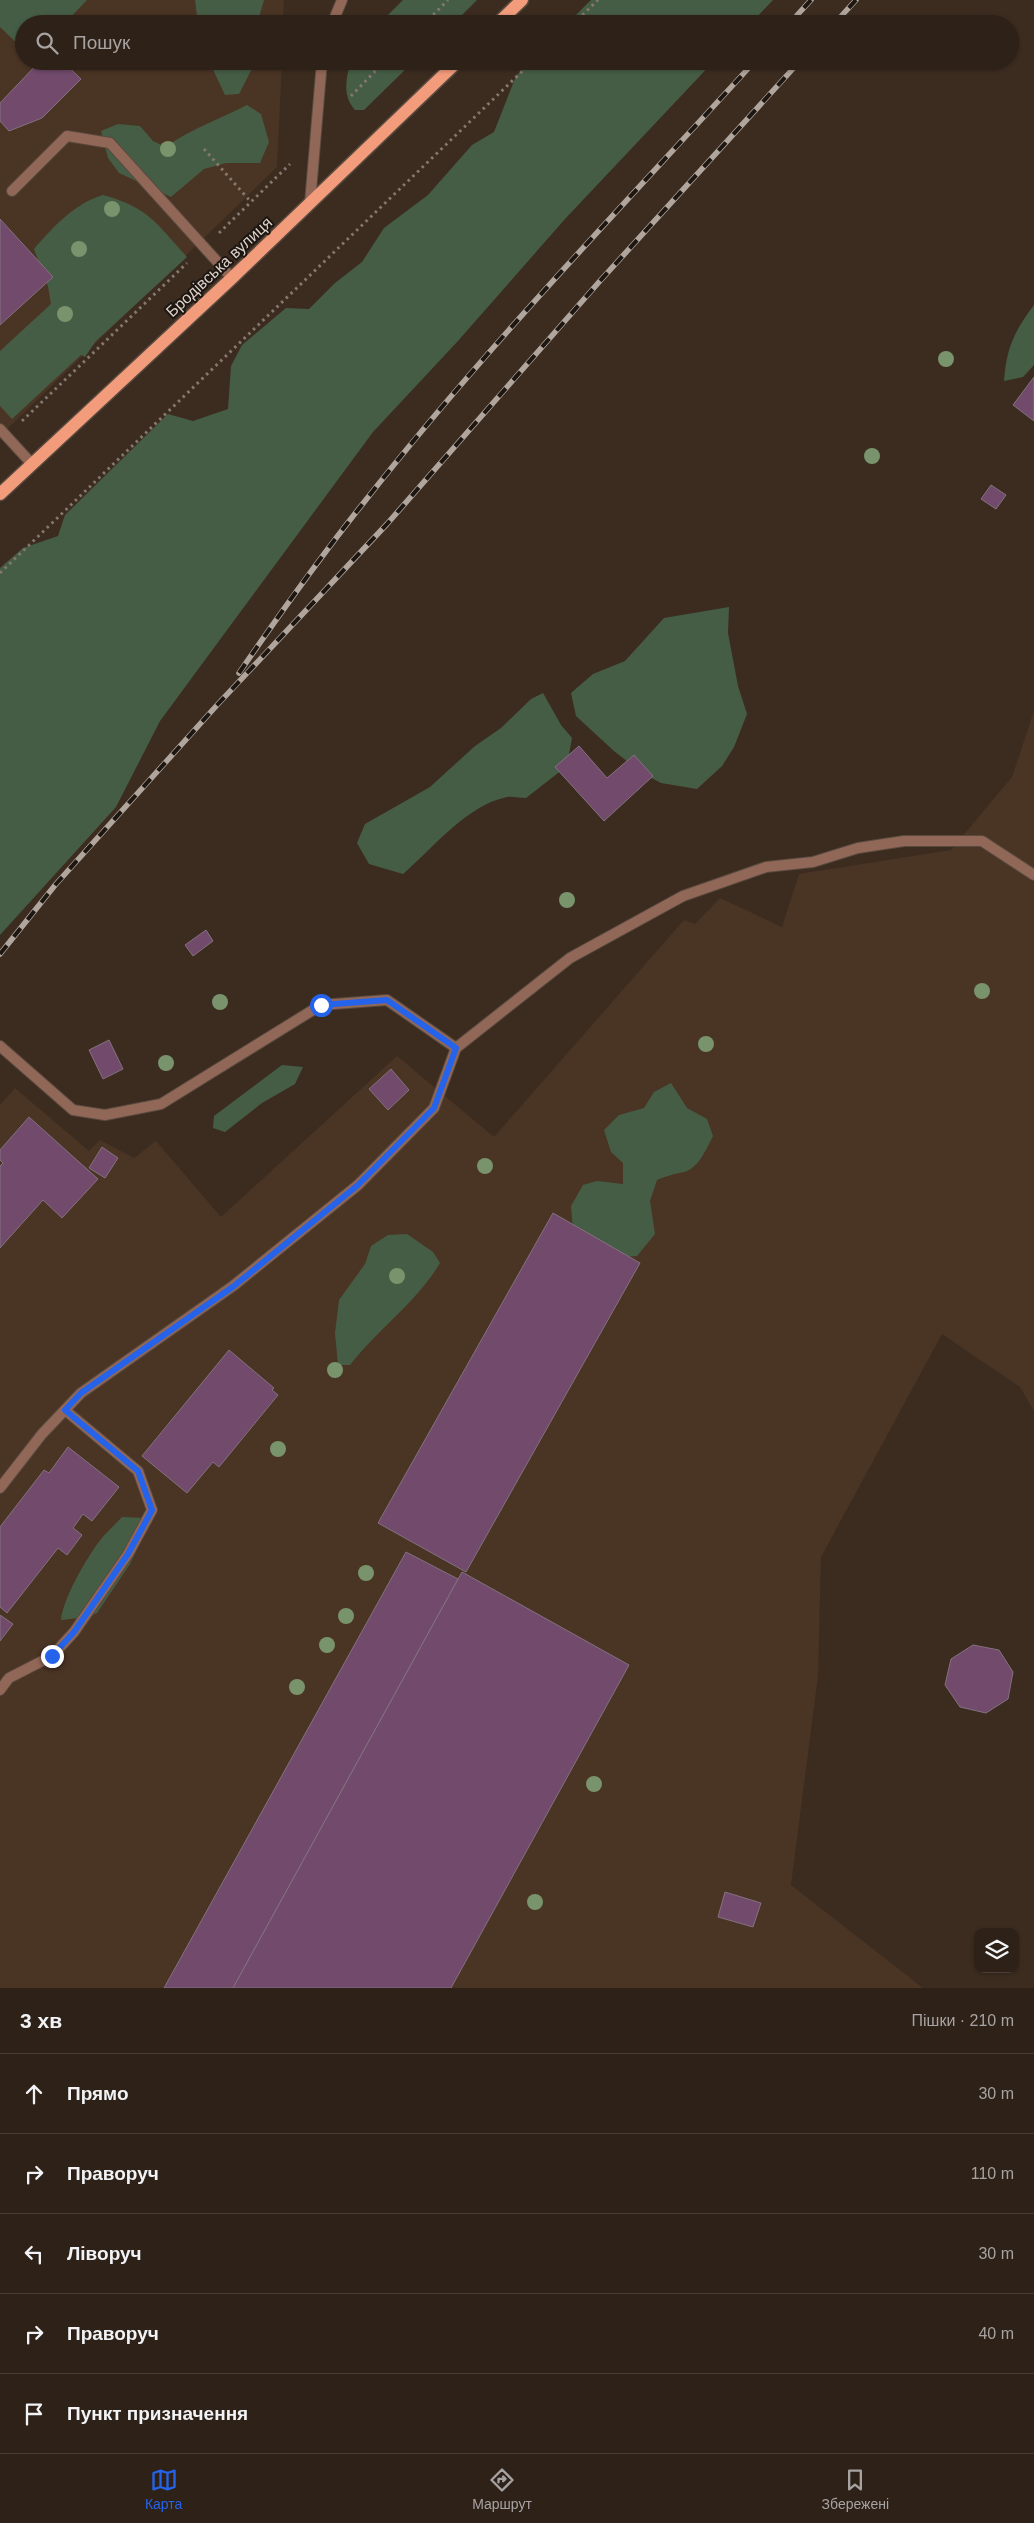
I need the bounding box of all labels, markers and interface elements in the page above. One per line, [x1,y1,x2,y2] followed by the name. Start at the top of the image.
[15,15,1019,70] search box
[33,29,61,57] icon: search
[73,32,130,53] text: Пошук
[163,214,275,320] street label: Бродівська вулиця
[310,994,333,1017] route start
[41,1645,64,1668] route end
[974,1928,1019,1973] map controls
[974,1928,1019,1973] button: layers
[20,2009,62,2032] text: 3 хв
[911,2012,1014,2029] text: Пішки · 210 m
[20,2080,48,2108] icon: ahead
[67,2083,129,2104] text: Прямо
[978,2085,1014,2102] text: 30 m
[20,2160,48,2188] icon: right
[67,2163,159,2184] text: Праворуч
[971,2165,1014,2182] text: 110 m
[20,2240,48,2268] icon: left
[67,2243,142,2264] text: Ліворуч
[978,2245,1014,2262] text: 30 m
[20,2320,48,2348] icon: right
[67,2323,159,2344] text: Праворуч
[978,2325,1014,2342] text: 40 m
[20,2400,48,2428] icon: arrive
[67,2403,248,2424] text: Пункт призначення
[145,2466,182,2512] tab: Карта
[472,2466,532,2512] tab: Маршрут
[822,2466,889,2512] tab: Збережені

